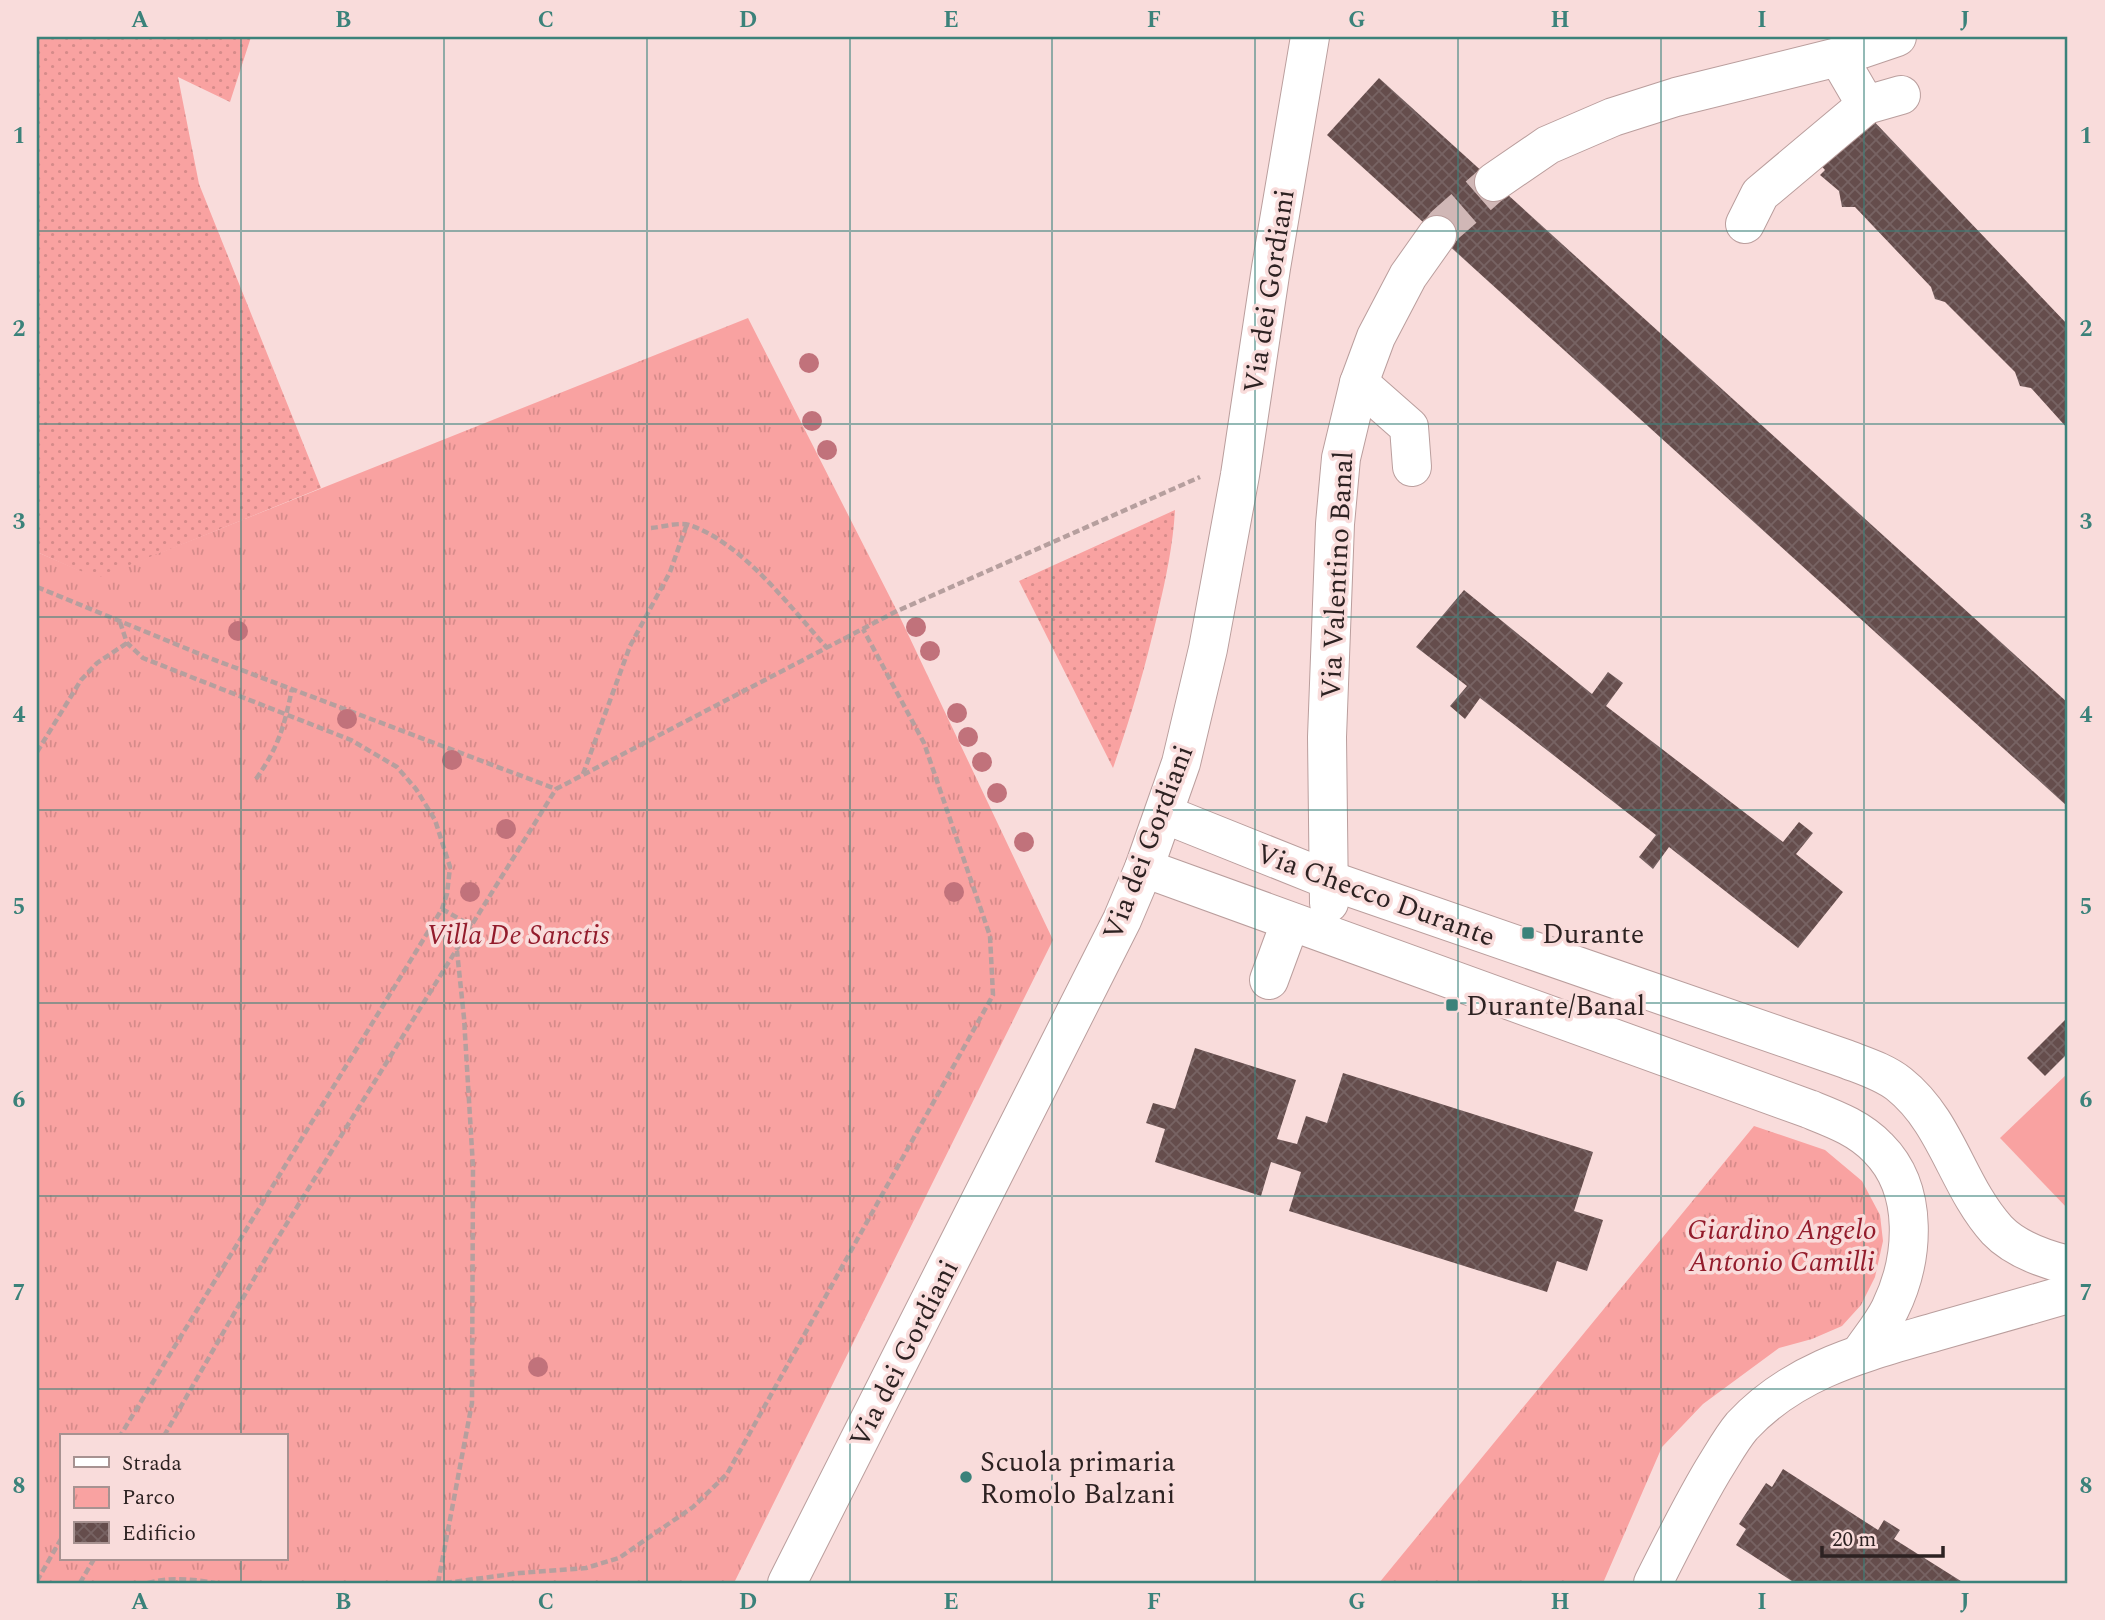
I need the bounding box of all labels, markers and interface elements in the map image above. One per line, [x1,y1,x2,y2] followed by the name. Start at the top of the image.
[131,3,149,38] text: A
[335,3,351,38] text: B
[538,3,554,38] text: C
[739,3,757,38] text: D
[943,3,959,38] text: E
[1147,3,1161,38] text: F
[1348,3,1366,38] text: G
[1550,3,1570,38] text: H
[1757,3,1767,38] text: I
[1960,3,1970,38] text: J
[13,119,25,154] text: 1
[2080,119,2092,154] text: 1
[1232,186,1307,396] street label: Via dei Gordiani
[13,312,26,347] text: 2
[2080,312,2093,347] text: 2
[1310,450,1365,700] street label: Via Valentino Banal
[13,505,26,540] text: 3
[2080,505,2093,540] text: 3
[13,698,26,733] text: 4
[2080,698,2093,733] text: 4
[1091,739,1205,946] street label: Via dei Gordiani
[1250,832,1501,959] street label: Via Checco Durante
[13,890,25,925] text: 5
[2080,890,2092,925] text: 5
[1542,913,1644,956] place label: Durante
[426,914,610,957] park label: Villa De Sanctis
[1520,925,1536,941] marker: Durante
[1466,985,1645,1028] place label: Durante/Banal
[1444,997,1460,1013] marker: Durante/Banal
[13,1083,26,1118] text: 6
[2080,1083,2093,1118] text: 6
[1687,1209,1877,1284] park label: Giardino Angelo Antonio Camilli
[838,1252,970,1455] street label: Via dei Gordiani
[13,1276,25,1311] text: 7
[2080,1276,2092,1311] text: 7
[60,1434,287,1560] legend
[980,1441,1176,1516] place label: Scuola primaria Romolo Balzani
[122,1448,183,1480] text: Strada
[13,1469,25,1504] text: 8
[958,1469,974,1485] marker: Scuola primaria Romolo Balzani
[2080,1469,2092,1504] text: 8
[122,1482,175,1514] text: Parco
[1822,1515,1942,1559] scale bar
[122,1518,196,1550] text: Edificio
[1832,1524,1876,1556] text: 20 m
[131,1585,149,1620] text: A
[335,1585,351,1620] text: B
[538,1585,554,1620] text: C
[739,1585,757,1620] text: D
[943,1585,959,1620] text: E
[1147,1585,1161,1620] text: F
[1348,1585,1366,1620] text: G
[1550,1585,1570,1620] text: H
[1757,1585,1767,1620] text: I
[1960,1585,1970,1620] text: J

